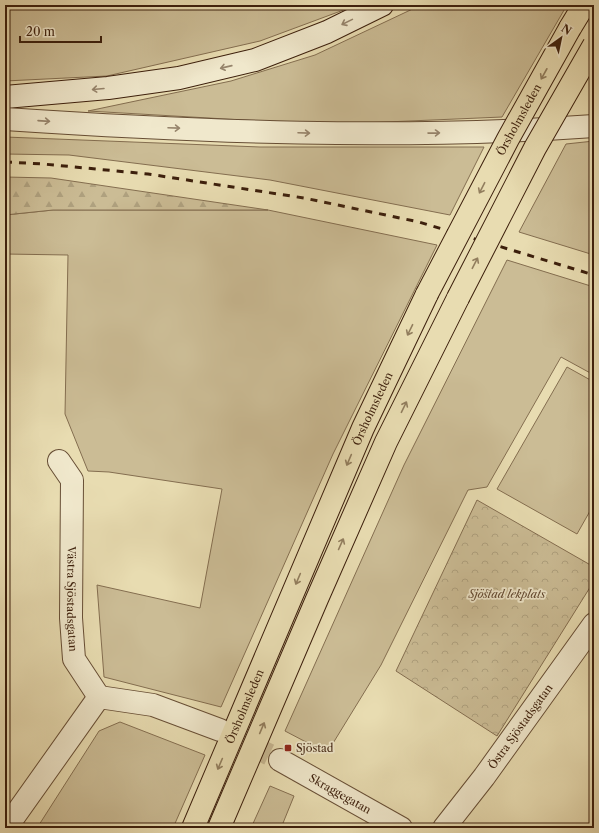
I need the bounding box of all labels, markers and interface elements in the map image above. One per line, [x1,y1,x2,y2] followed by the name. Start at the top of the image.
[20,18,101,44] scale bar
[541,18,581,58] north arrow
[342,19,354,26] one-way arrow
[559,21,575,38] text: N
[26,24,55,39] text: 20 m
[220,64,233,72] one-way arrow
[540,68,548,80] one-way arrow
[493,81,544,158] street label: Örsholmsleden
[92,85,105,92] one-way arrow
[37,118,50,125] one-way arrow
[167,124,180,131] one-way arrow
[297,129,310,137] one-way arrow
[427,129,440,137] one-way arrow
[478,182,485,194] one-way arrow
[472,258,480,270] one-way arrow
[406,323,413,335] one-way arrow
[348,370,396,448] street label: Örsholmsleden
[401,401,408,413] one-way arrow
[345,453,352,465] one-way arrow
[338,539,345,551] one-way arrow
[64,545,80,652] street label: Västra Sjöstadsgatan
[293,573,301,585] one-way arrow
[467,587,546,601] park label: Sjöstad lekplats
[222,667,267,746] street label: Örsholmsleden
[484,681,556,772] street label: Östra Sjöstadsgatan
[258,722,266,734] one-way arrow
[296,741,334,755] place label: Sjöstad
[283,743,293,753] marker: Sjöstad
[215,757,223,769] one-way arrow
[307,771,374,817] street label: Skraggegatan

